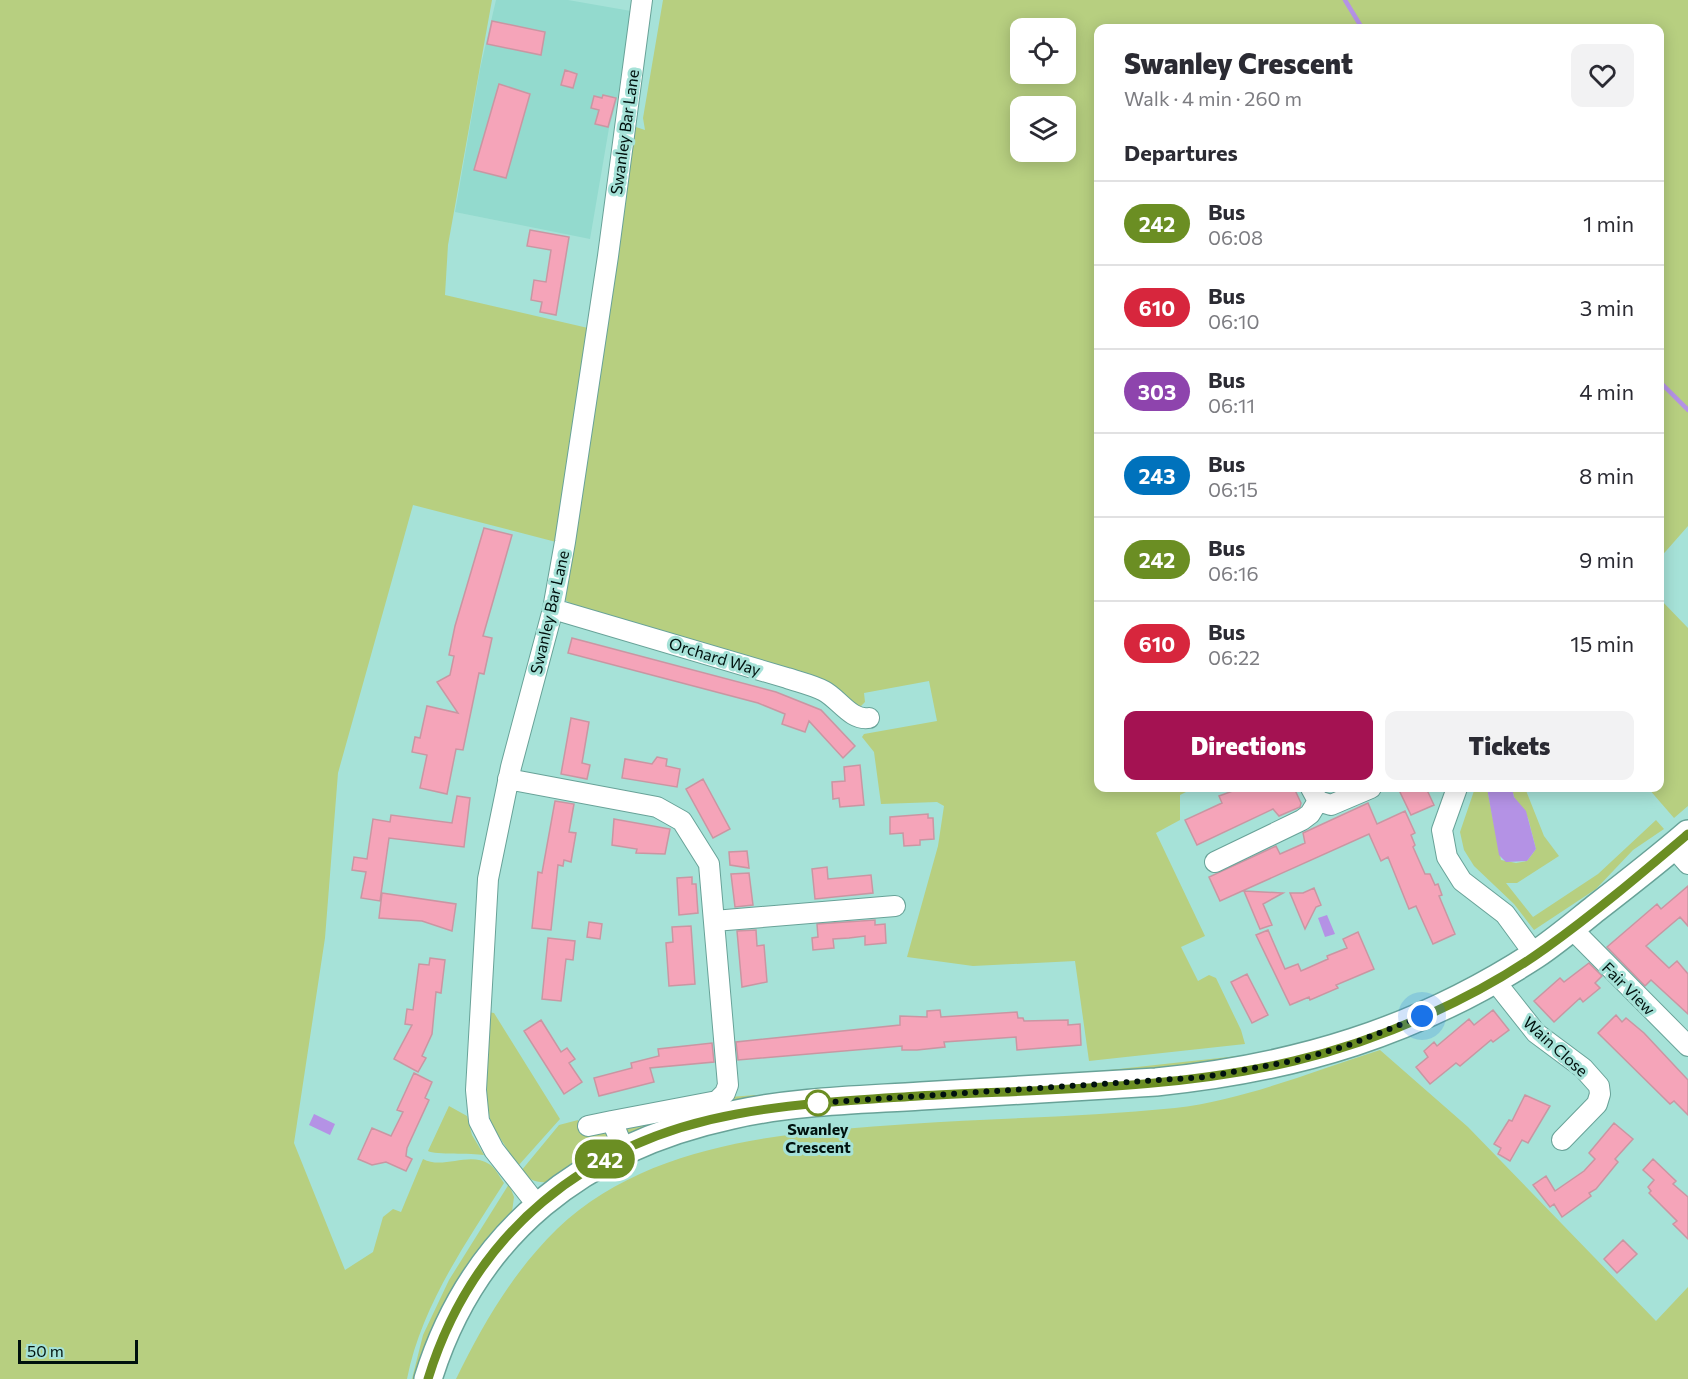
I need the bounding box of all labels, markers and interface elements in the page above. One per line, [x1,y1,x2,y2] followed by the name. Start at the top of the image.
[1010,18,1076,162] map controls
[1010,18,1076,84] button: locate
[1571,44,1634,107] button: heart
[1124,46,1353,80] text: Swanley Crescent
[606,68,642,196] street label: Swanley Bar Lane
[1124,86,1302,110] text: Walk · 4 min · 260 m
[1010,96,1076,162] button: layers
[1124,139,1238,166] text: Departures
[1208,198,1245,225] text: Bus
[1583,210,1634,237] text: 1 min
[1139,211,1175,236] text: 242
[1208,225,1263,249] text: 06:08
[1208,282,1245,309] text: Bus
[1580,294,1634,321] text: 3 min
[1139,295,1175,320] text: 610
[1208,309,1260,333] text: 06:10
[1208,366,1245,393] text: Bus
[1579,378,1634,405] text: 4 min
[1138,379,1176,404] text: 303
[1208,393,1255,417] text: 06:11
[1208,450,1245,477] text: Bus
[1579,462,1634,489] text: 8 min
[1139,463,1175,488] text: 243
[1208,477,1258,501] text: 06:15
[1208,534,1245,561] text: Bus
[1579,546,1634,573] text: 9 min
[1139,547,1175,572] text: 242
[526,548,572,676] street label: Swanley Bar Lane
[1208,561,1259,585] text: 06:16
[1208,618,1245,645] text: Bus
[1570,630,1634,657] text: 15 min
[1139,631,1175,656] text: 610
[667,633,763,679] street label: Orchard Way
[1208,645,1260,669] text: 06:22
[1124,711,1373,780] button: Directions
[1385,711,1634,780] button: Tickets
[1599,958,1660,1019] street label: Fair View
[1407,1001,1437,1031] your location
[1520,1012,1592,1080] street label: Wain Close
[805,1090,831,1116] marker: Swanley Crescent
[785,1119,851,1156] place label: Swanley Crescent
[570,1140,640,1178] line badge: 242
[587,1147,623,1172] text: 242
[18,1337,138,1364] scale bar
[27,1341,64,1360] text: 50 m

